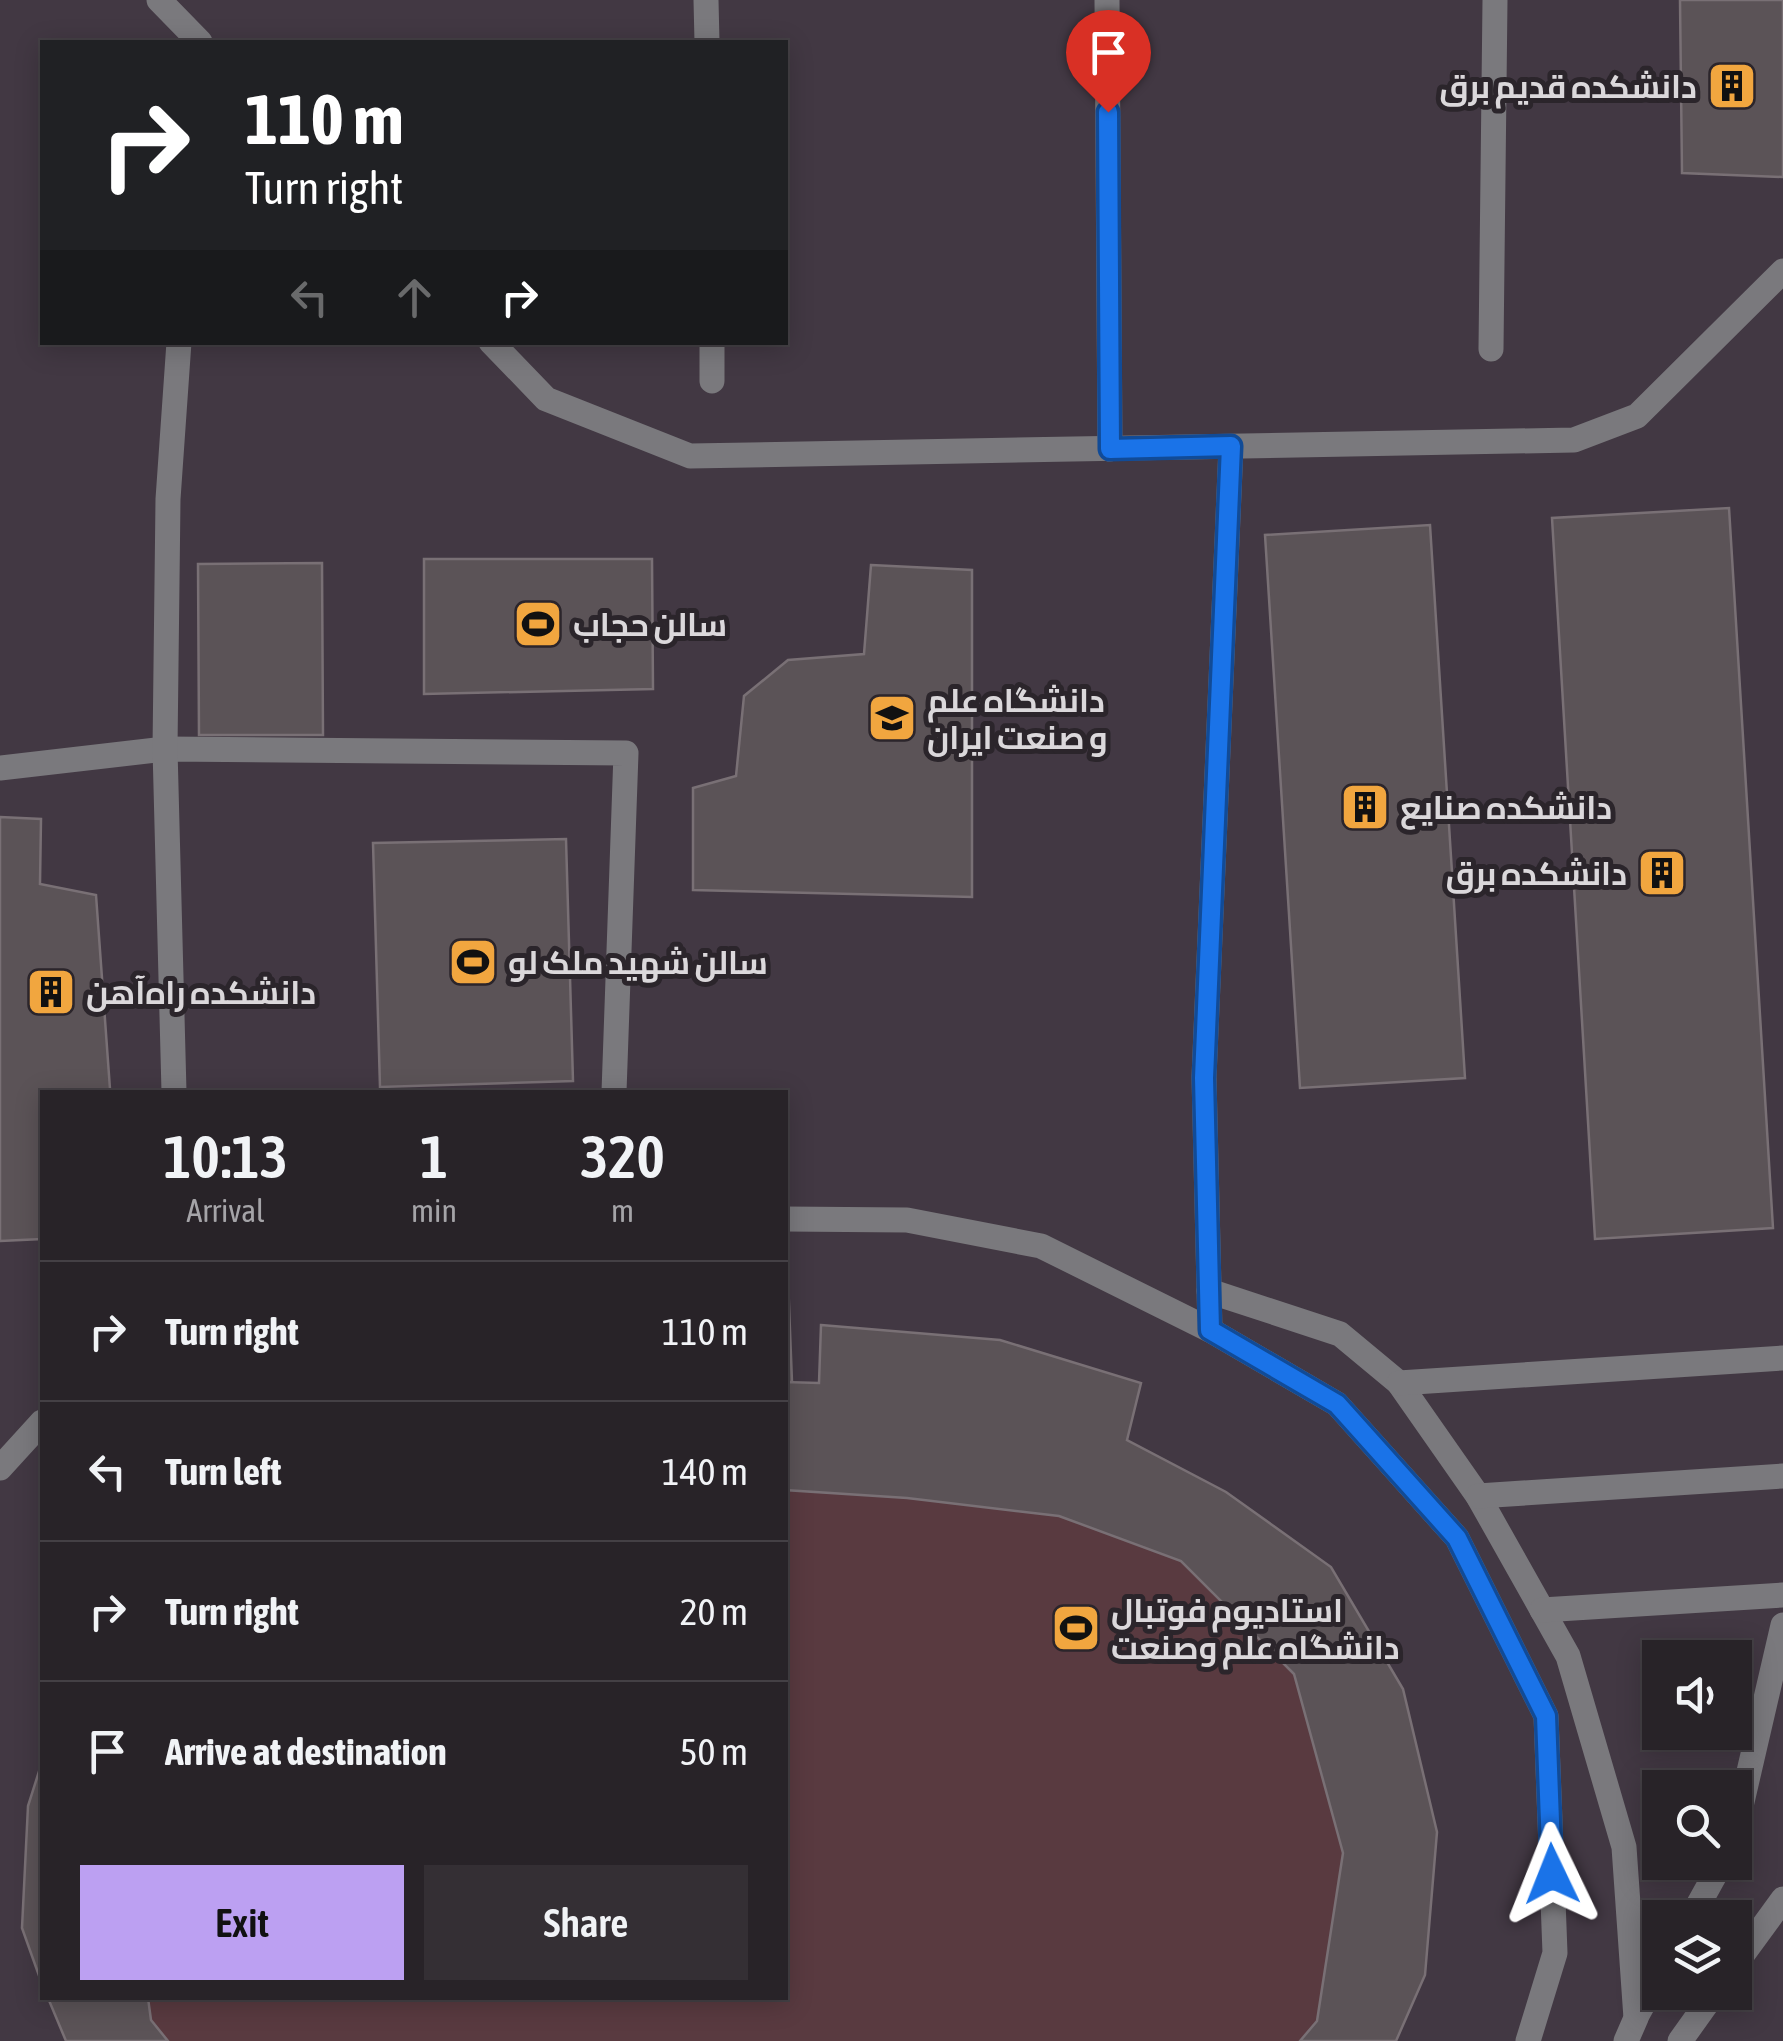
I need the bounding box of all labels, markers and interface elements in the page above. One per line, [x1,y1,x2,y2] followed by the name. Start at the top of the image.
[1066,10,1151,113] pin
[1081,25,1136,80] icon: arrive
[1706,60,1758,112] building icon: دانشکده قدیم برق
[1439,68,1697,109] place label: دانشکده قدیم برق
[245,79,404,159] text: 110 m
[80,80,210,210] icon: right
[245,162,403,214] text: Turn right
[282,270,337,325] icon: left
[387,270,442,325] icon: ahead
[492,270,547,325] icon: right
[512,598,564,650] sports icon: سالن حجاب
[573,606,727,644] place label: سالن حجاب
[927,682,1108,757] place label: دانشگاه علم و صنعت ایران
[866,692,918,744] school or university icon: دانشگاه علم و صنعت ایران
[1339,781,1391,833] building icon: دانشکده صنایع
[1400,789,1612,830] place label: دانشکده صنایع
[1636,847,1688,899] building icon: دانشکده برق
[1446,855,1627,894] place label: دانشکده برق
[447,936,499,988] sports icon: سالن شهید ملک لو
[508,944,768,983] place label: سالن شهید ملک لو
[25,966,77,1018] building icon: دانشکده راه‌آهن
[86,974,316,1012] place label: دانشکده راه‌آهن
[163,1122,288,1191] text: 10:13
[420,1122,448,1191] text: 1
[580,1122,665,1191] text: 320
[186,1192,265,1229] text: Arrival
[411,1192,457,1229] text: min
[611,1192,634,1229] text: m
[80,1304,135,1359] icon: right
[165,1310,299,1353] text: Turn right
[662,1310,748,1353] text: 110 m
[80,1444,135,1499] icon: left
[165,1450,281,1493] text: Turn left
[662,1450,748,1493] text: 140 m
[80,1584,135,1639] icon: right
[165,1590,299,1633] text: Turn right
[680,1590,748,1633] text: 20 m
[1111,1592,1400,1670] place label: استادیوم فوتبال دانشگاه علم وصنعت
[1050,1602,1102,1654] sports icon: استادیوم فوتبال دانشگاه علم وصنعت
[1642,1640,1752,2010] map controls
[1642,1640,1752,1750] button: sound
[80,1724,135,1779] icon: arrive
[165,1730,447,1773] text: Arrive at destination
[680,1730,748,1773] text: 50 m
[1642,1770,1752,1880] button: search
[1500,1822,1604,1926] position arrow
[80,1865,404,1980] button: Exit
[424,1865,748,1980] button: Share
[1642,1900,1752,2010] button: layers

